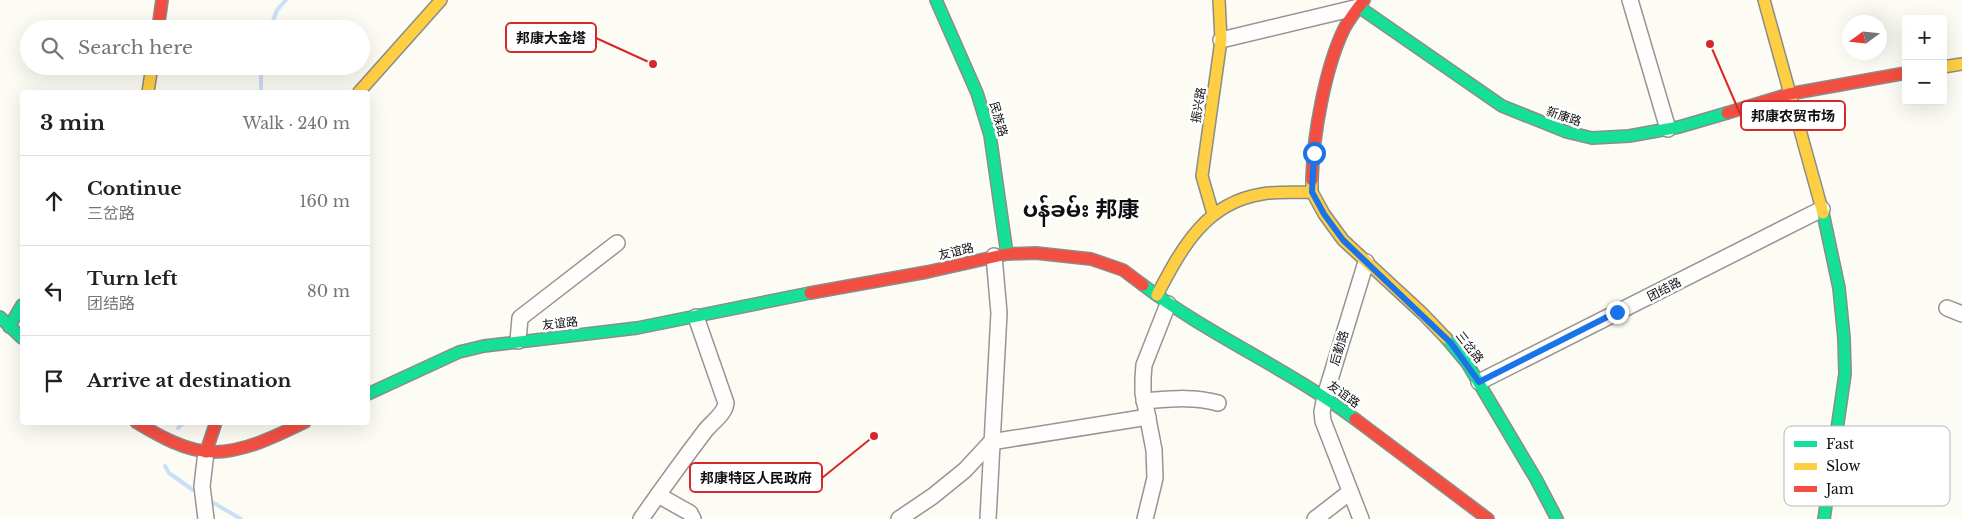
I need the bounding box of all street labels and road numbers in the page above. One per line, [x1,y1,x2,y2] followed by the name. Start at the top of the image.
[1188,86,1208,124] street label: 振兴路
[987,100,1011,138] street label: 民族路
[1545,103,1583,129] street label: 新康路
[937,240,975,262] street label: 友谊路
[1645,274,1683,304] street label: 团结路
[541,314,579,332] street label: 友谊路
[1453,328,1487,366] street label: 三岔路
[1327,329,1351,367] street label: 后勤路
[1325,377,1363,411] street label: 友谊路

